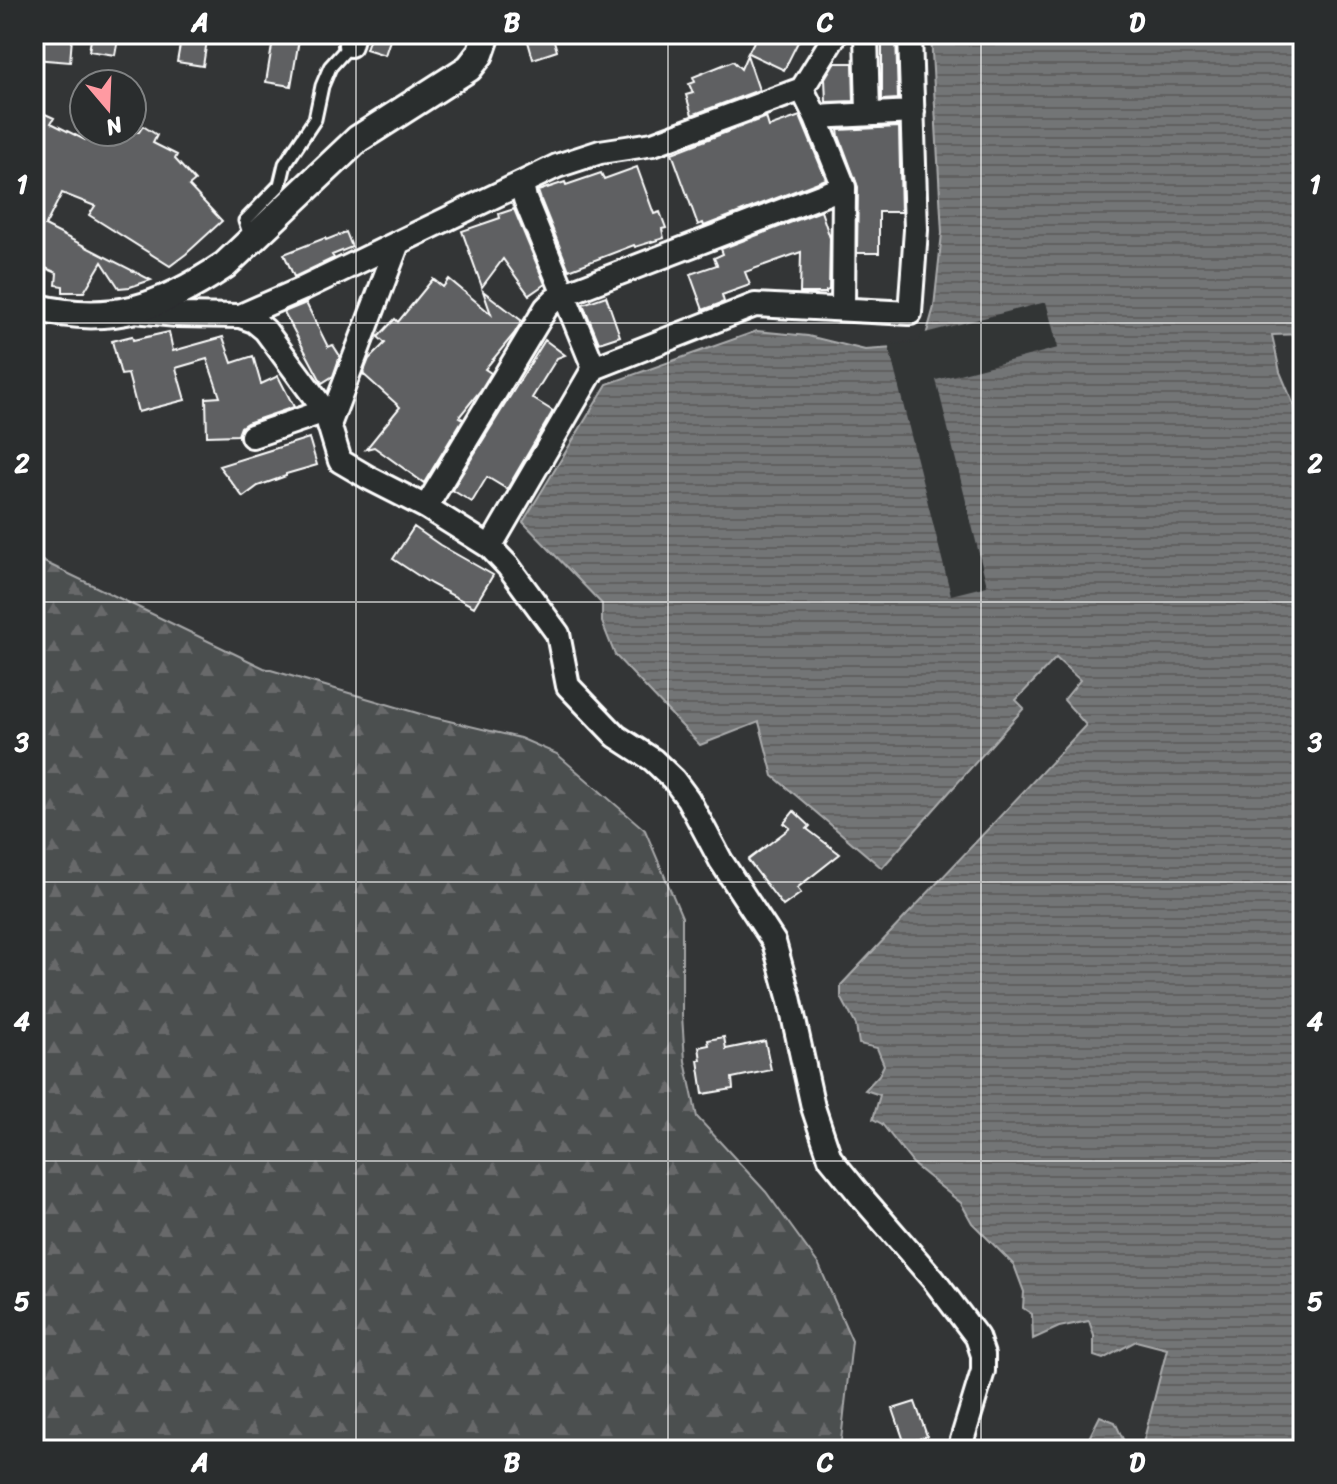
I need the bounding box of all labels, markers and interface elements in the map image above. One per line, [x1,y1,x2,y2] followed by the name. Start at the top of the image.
[190,0,209,45] text: A
[504,0,521,45] text: B
[816,0,834,45] text: C
[1129,0,1145,45] text: D
[68,68,148,148] north arrow
[100,105,129,148] text: N
[16,161,28,207] text: 1
[1309,161,1321,207] text: 1
[13,440,30,486] text: 2
[1306,440,1323,486] text: 2
[14,719,30,765] text: 3
[1307,719,1323,765] text: 3
[14,998,30,1044] text: 4
[1307,998,1323,1044] text: 4
[14,1278,30,1324] text: 5
[1307,1278,1323,1324] text: 5
[190,1439,209,1484] text: A
[504,1439,521,1484] text: B
[816,1439,834,1484] text: C
[1129,1439,1145,1484] text: D

